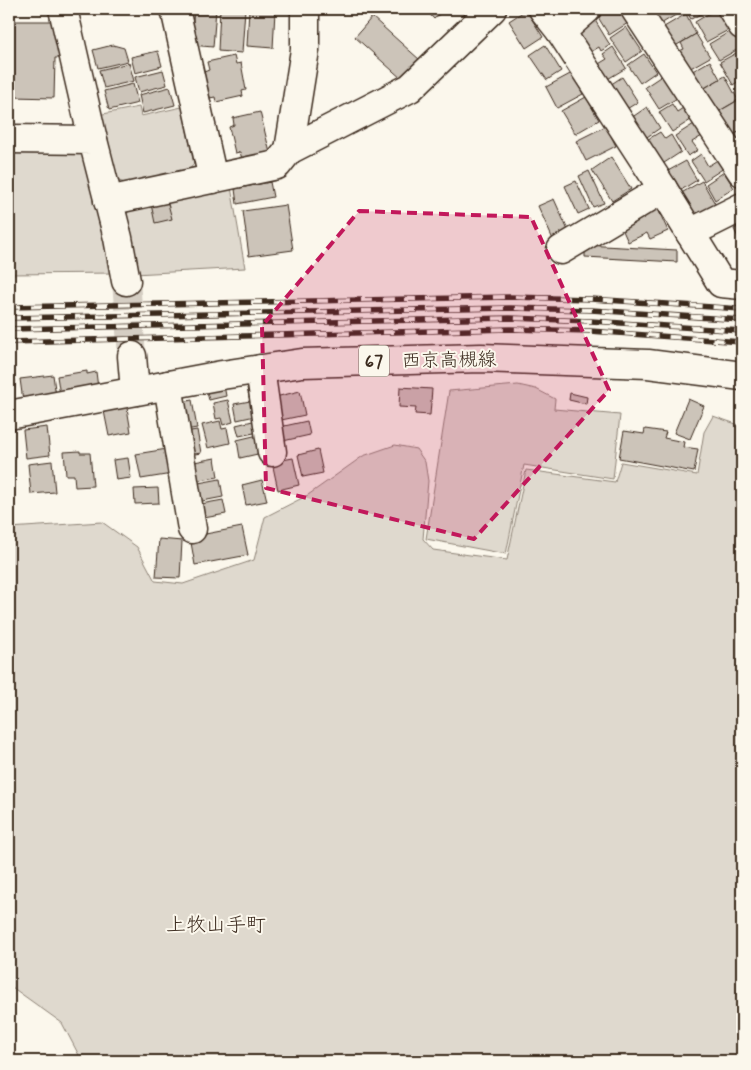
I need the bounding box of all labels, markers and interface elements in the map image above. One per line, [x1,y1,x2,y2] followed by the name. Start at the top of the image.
[359,346,389,376] road number: 67
[401,347,497,374] street label: 西京高槻線
[166,912,266,939] district label: 上牧山手町

